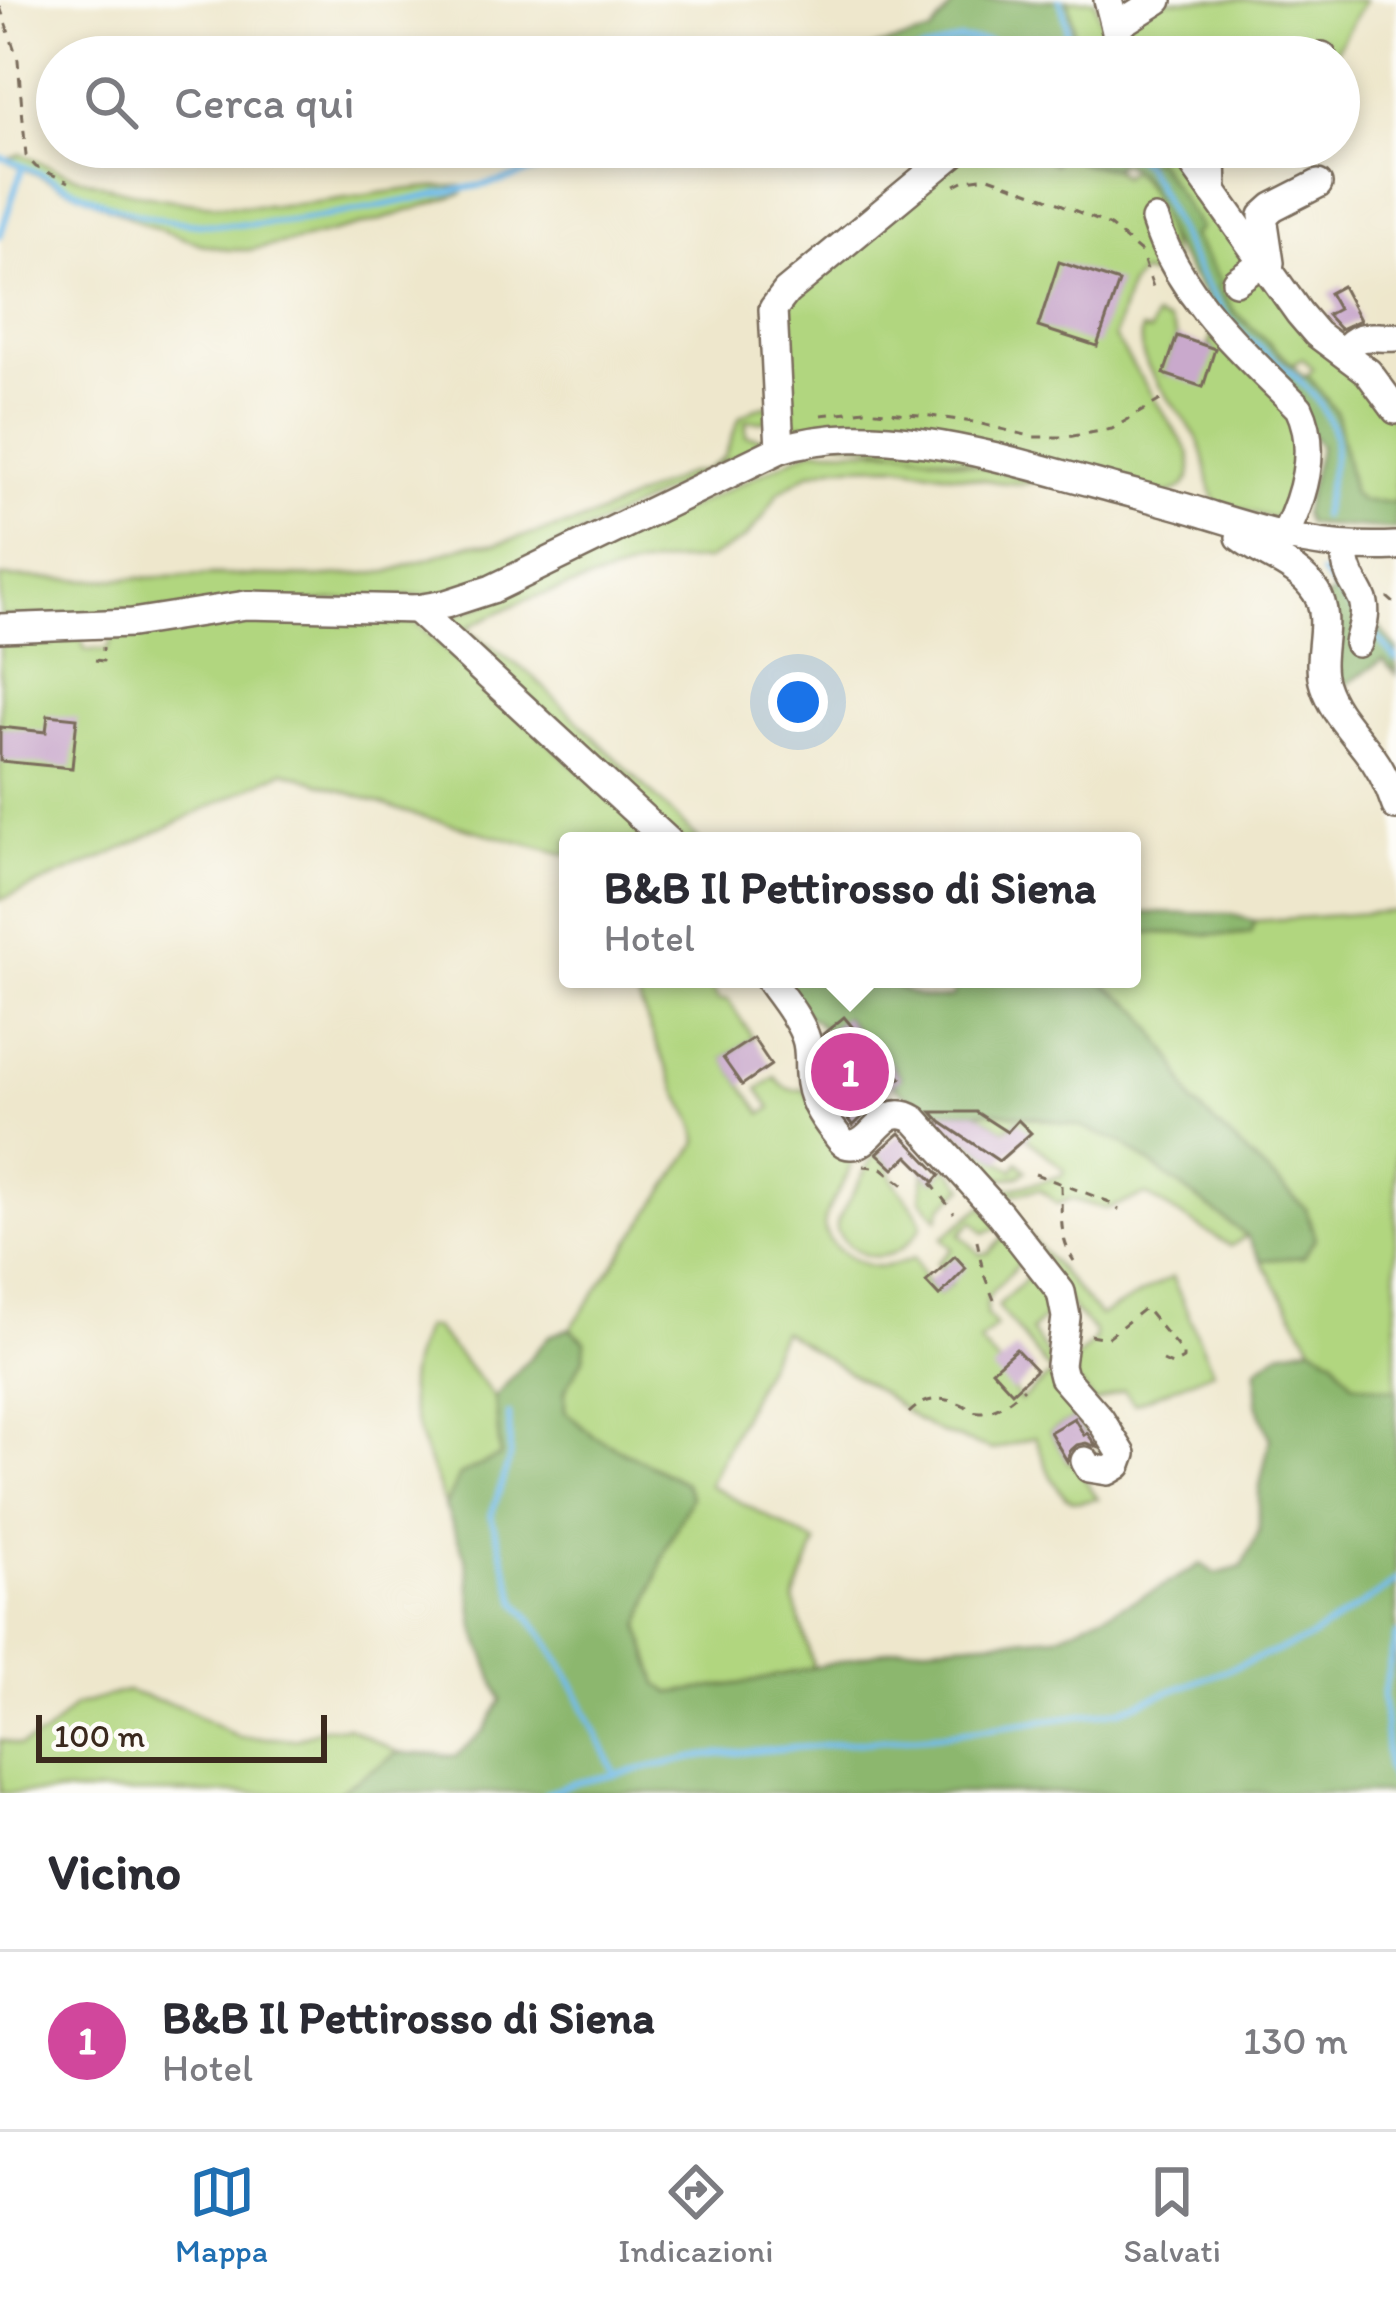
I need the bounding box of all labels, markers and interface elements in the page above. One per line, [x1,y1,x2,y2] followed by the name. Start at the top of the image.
[36,36,1360,168] search box
[78,69,144,135] icon: search
[174,75,355,129] text: Cerca qui
[768,672,828,732] your location
[559,832,1141,988] popup
[604,860,1096,914] text: B&B Il Pettirosso di Siena
[604,914,695,961] text: Hotel
[811,1027,889,1117] pin: 1
[36,1709,327,1762] scale bar
[54,1716,145,1755] text: 100 m
[48,1841,181,1902] text: Vicino
[162,1990,655,2044] text: B&B Il Pettirosso di Siena
[78,2017,96,2064] text: 1
[1243,2017,1348,2064] text: 130 m
[162,2044,253,2091] text: Hotel
[175,2159,268,2270] tab: Mappa
[618,2159,774,2270] tab: Indicazioni
[1124,2159,1221,2270] tab: Salvati

